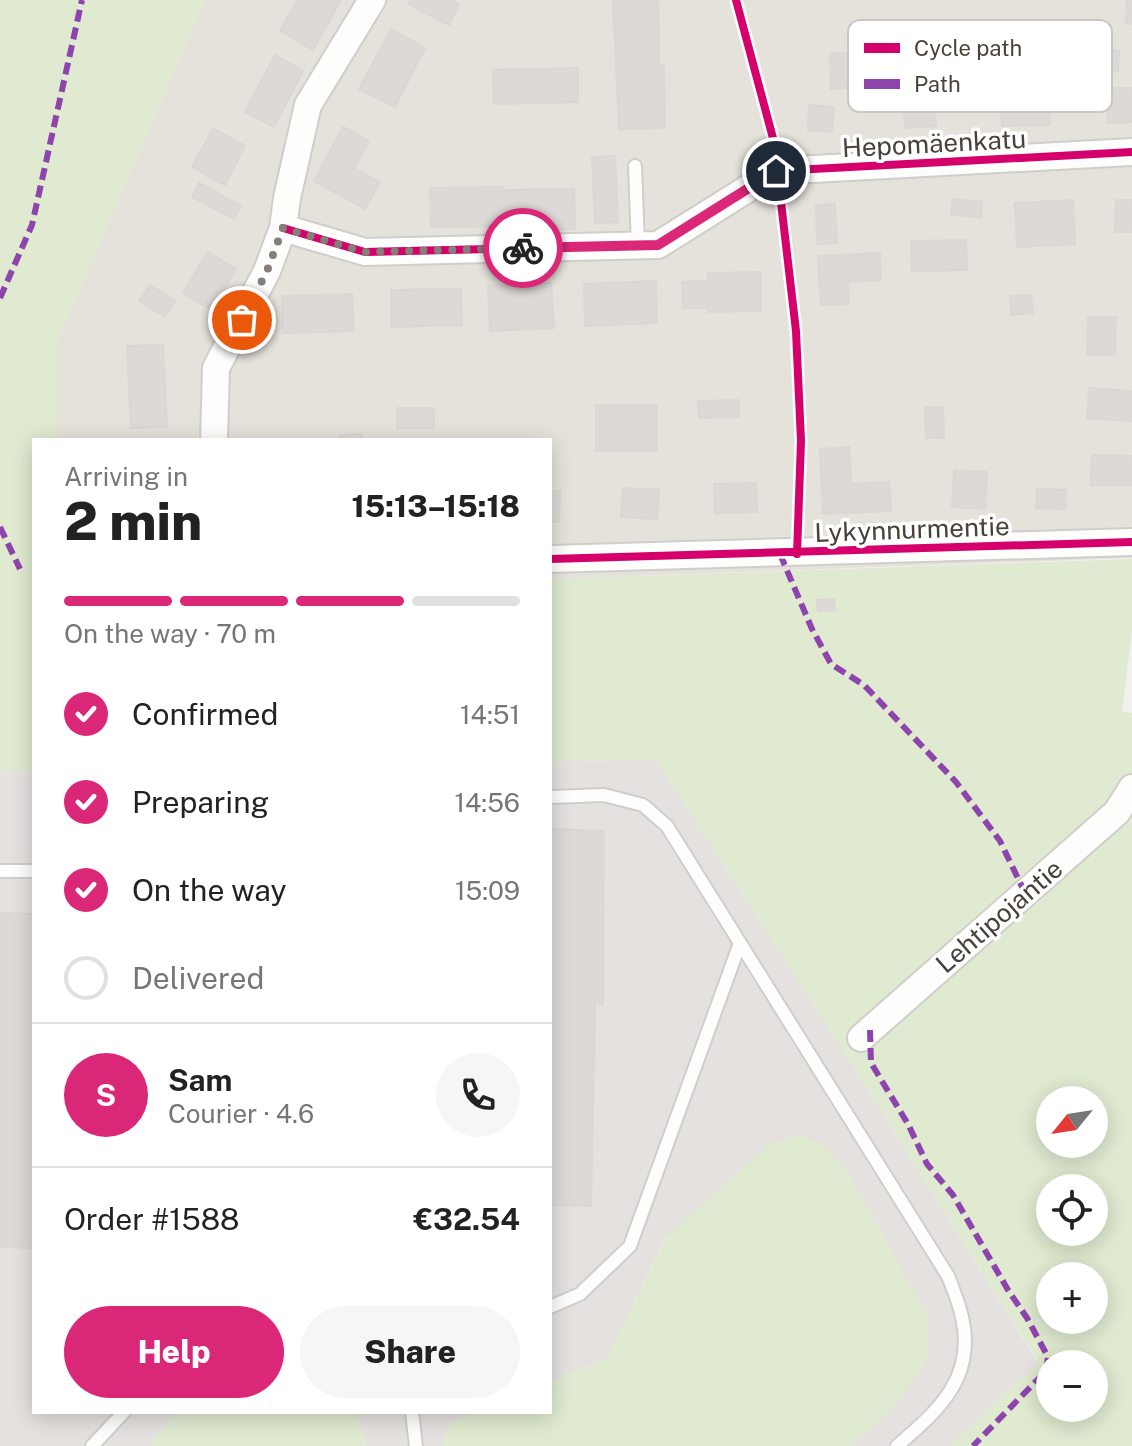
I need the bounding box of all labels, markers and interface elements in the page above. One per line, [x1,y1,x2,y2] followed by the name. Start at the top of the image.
[848,20,1112,112] legend
[914,35,1022,61] text: Cycle path
[914,71,961,97] text: Path
[841,123,1027,163] street label: Hepomäenkatu
[742,137,810,205] pin
[754,149,798,193] icon: home
[483,208,563,288] courier
[501,226,545,270] icon: bike
[208,286,276,354] pin
[220,298,264,342] icon: bag
[64,461,188,492] text: Arriving in
[351,488,520,524] text: 15:13–15:18
[64,491,202,552] text: 2 min
[814,510,1010,548] street label: Lykynnurmentie
[64,618,276,649] text: On the way · 70 m
[64,692,108,736] icon: check
[132,696,278,732] text: Confirmed
[460,699,520,730] text: 14:51
[64,780,108,824] icon: check
[132,784,269,820] text: Preparing
[454,787,520,818] text: 14:56
[929,853,1069,979] street label: Lehtipojantie
[64,868,108,912] icon: check
[132,872,286,908] text: On the way
[455,875,520,906] text: 15:09
[132,960,264,996] text: Delivered
[436,1053,520,1137] button: phone
[168,1062,232,1098] text: Sam
[96,1077,116,1113] text: S
[1036,1086,1108,1158] north arrow
[1036,1086,1108,1422] map controls
[168,1098,314,1129] text: Courier · 4.6
[1036,1174,1108,1246] button: locate
[64,1201,239,1237] text: Order #1588
[413,1201,520,1237] text: €32.54
[1036,1262,1108,1334] button: +
[64,1306,284,1398] button: Help
[300,1306,520,1398] button: Share
[1036,1350,1108,1422] button: −

